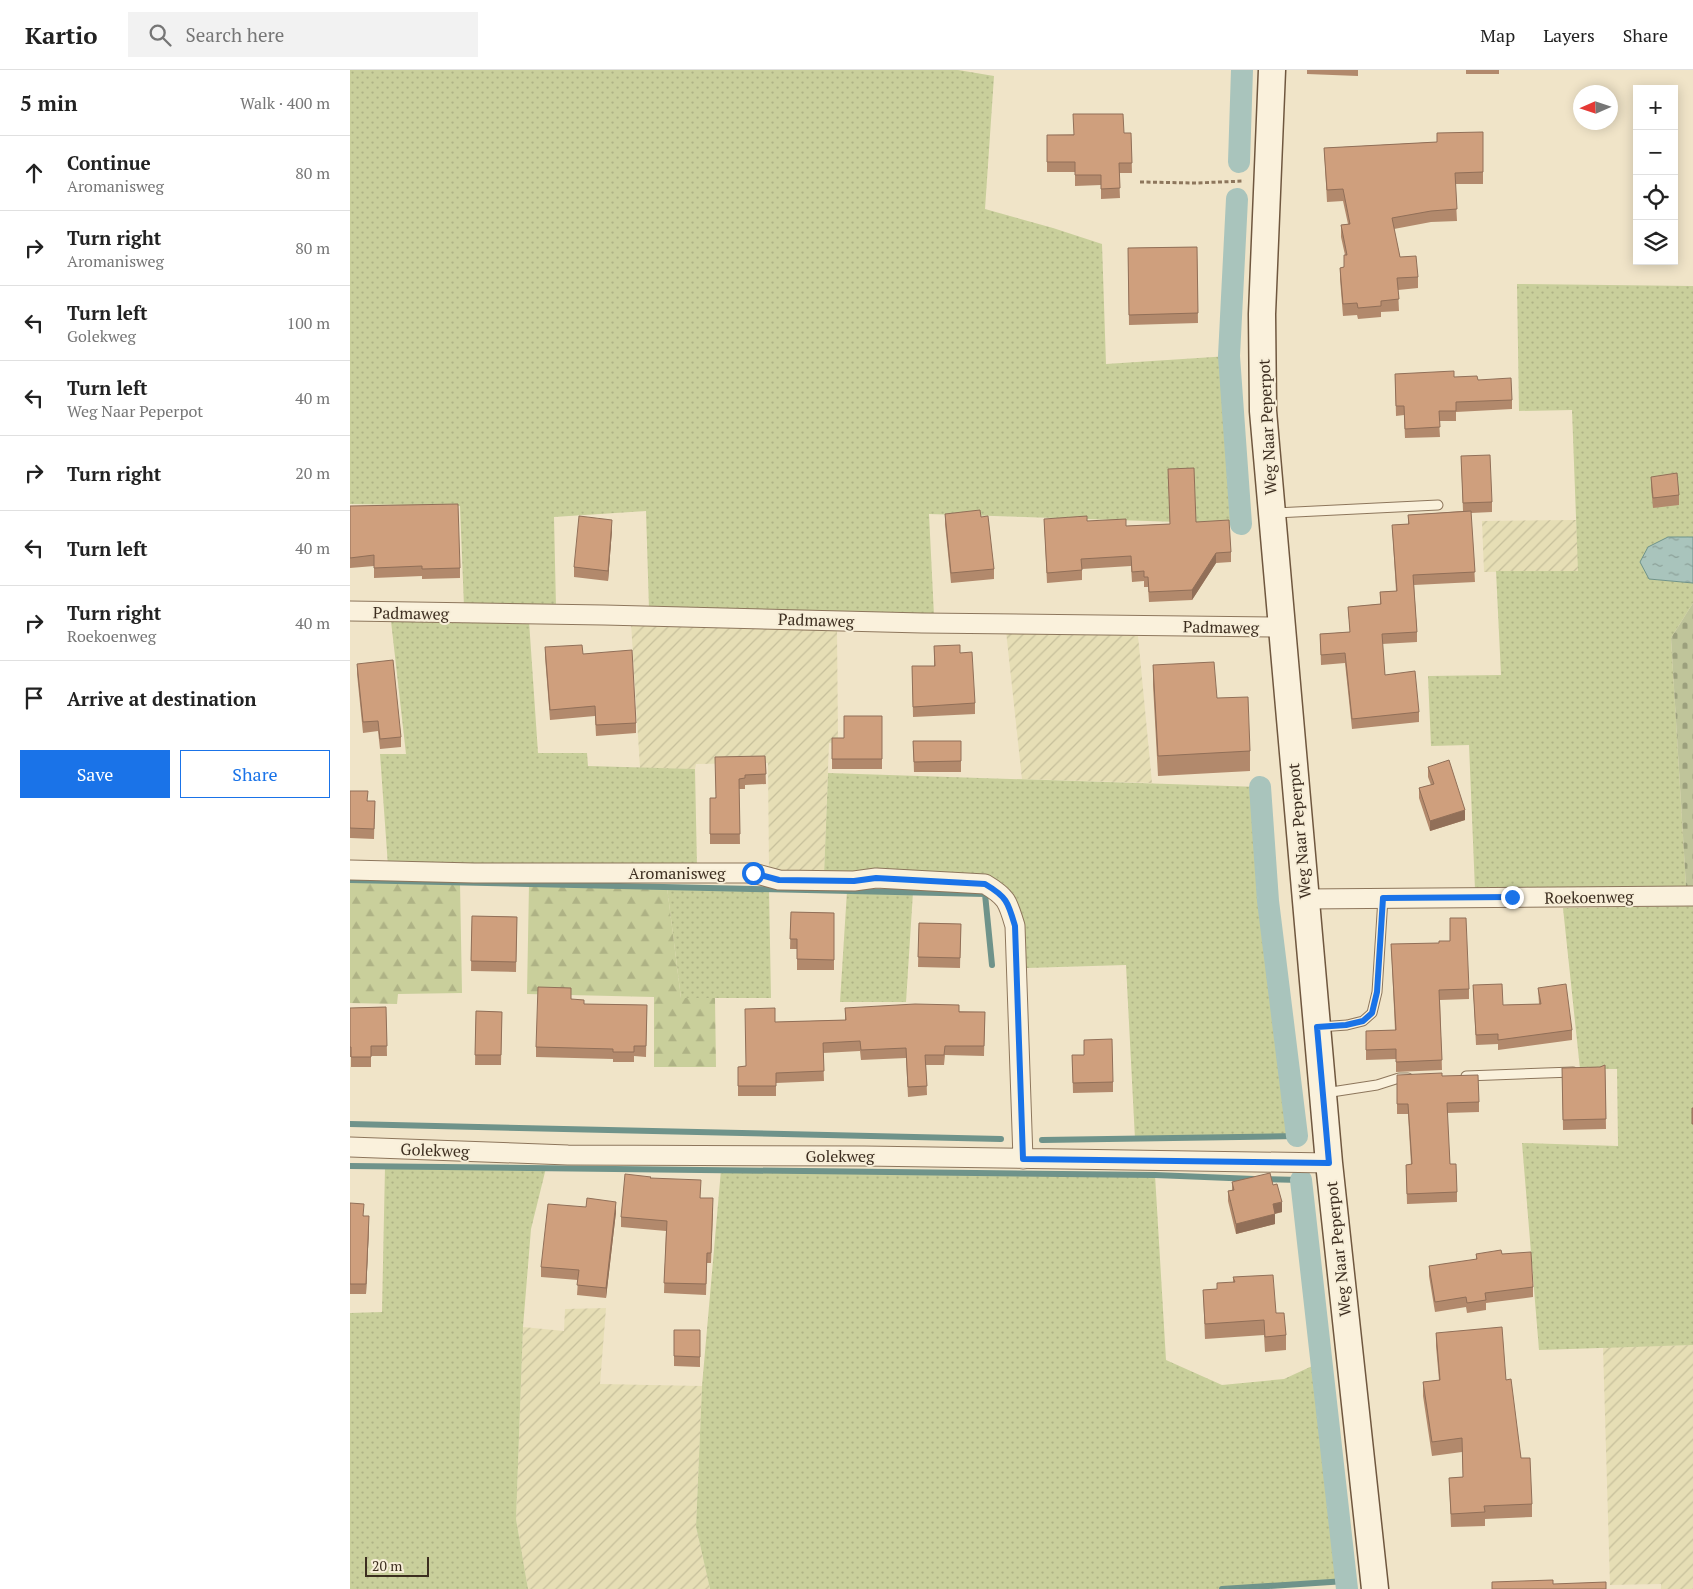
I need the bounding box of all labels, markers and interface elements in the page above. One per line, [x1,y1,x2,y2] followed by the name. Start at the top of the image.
[128,12,478,57] search box
[25,19,98,51] text: Kartio
[146,21,174,49] icon: search
[186,22,284,47] text: Search here
[1480,23,1515,47] text: Map
[1543,23,1595,47] text: Layers
[1623,23,1668,47] text: Share
[1573,85,1618,130] north arrow
[1633,85,1678,265] map controls
[1633,85,1678,130] button: +
[20,89,77,117] text: 5 min
[240,92,330,114] text: Walk · 400 m
[1633,130,1678,175] button: −
[67,150,151,175] text: Continue
[20,159,48,187] icon: ahead
[295,162,330,184] text: 80 m
[67,175,164,197] text: Aromanisweg
[1633,175,1678,220] button: locate
[1633,220,1678,265] button: layers
[67,225,161,250] text: Turn right
[20,234,48,262] icon: right
[295,237,330,259] text: 80 m
[67,250,164,272] text: Aromanisweg
[67,300,148,325] text: Turn left
[20,309,48,337] icon: left
[287,312,330,334] text: 100 m
[67,325,136,347] text: Golekweg
[1252,358,1282,496] street label: Weg Naar Peperpot
[67,375,148,400] text: Turn left
[20,384,48,412] icon: left
[295,387,330,409] text: 40 m
[67,400,203,422] text: Weg Naar Peperpot
[20,459,48,487] icon: right
[67,461,161,486] text: Turn right
[295,462,330,484] text: 20 m
[20,534,48,562] icon: left
[67,536,148,561] text: Turn left
[295,537,330,559] text: 40 m
[67,600,161,625] text: Turn right
[373,601,450,625] street label: Padmaweg
[777,608,855,632] street label: Padmaweg
[20,609,48,637] icon: right
[295,612,330,634] text: 40 m
[1183,615,1260,639] street label: Padmaweg
[67,625,156,647] text: Roekoenweg
[20,684,48,712] icon: arrive
[67,686,256,711] text: Arrive at destination
[20,750,170,798] button: Save
[180,750,330,798] button: Share
[1282,762,1316,900] street label: Weg Naar Peperpot
[629,862,726,884] street label: Aromanisweg
[742,862,765,885] route start
[1544,885,1634,909] street label: Roekoenweg
[1501,886,1524,909] route end
[400,1138,470,1162] street label: Golekweg
[806,1145,875,1167] street label: Golekweg
[1320,1180,1356,1318] street label: Weg Naar Peperpot
[365,1554,429,1577] scale bar
[372,1556,402,1575] text: 20 m

